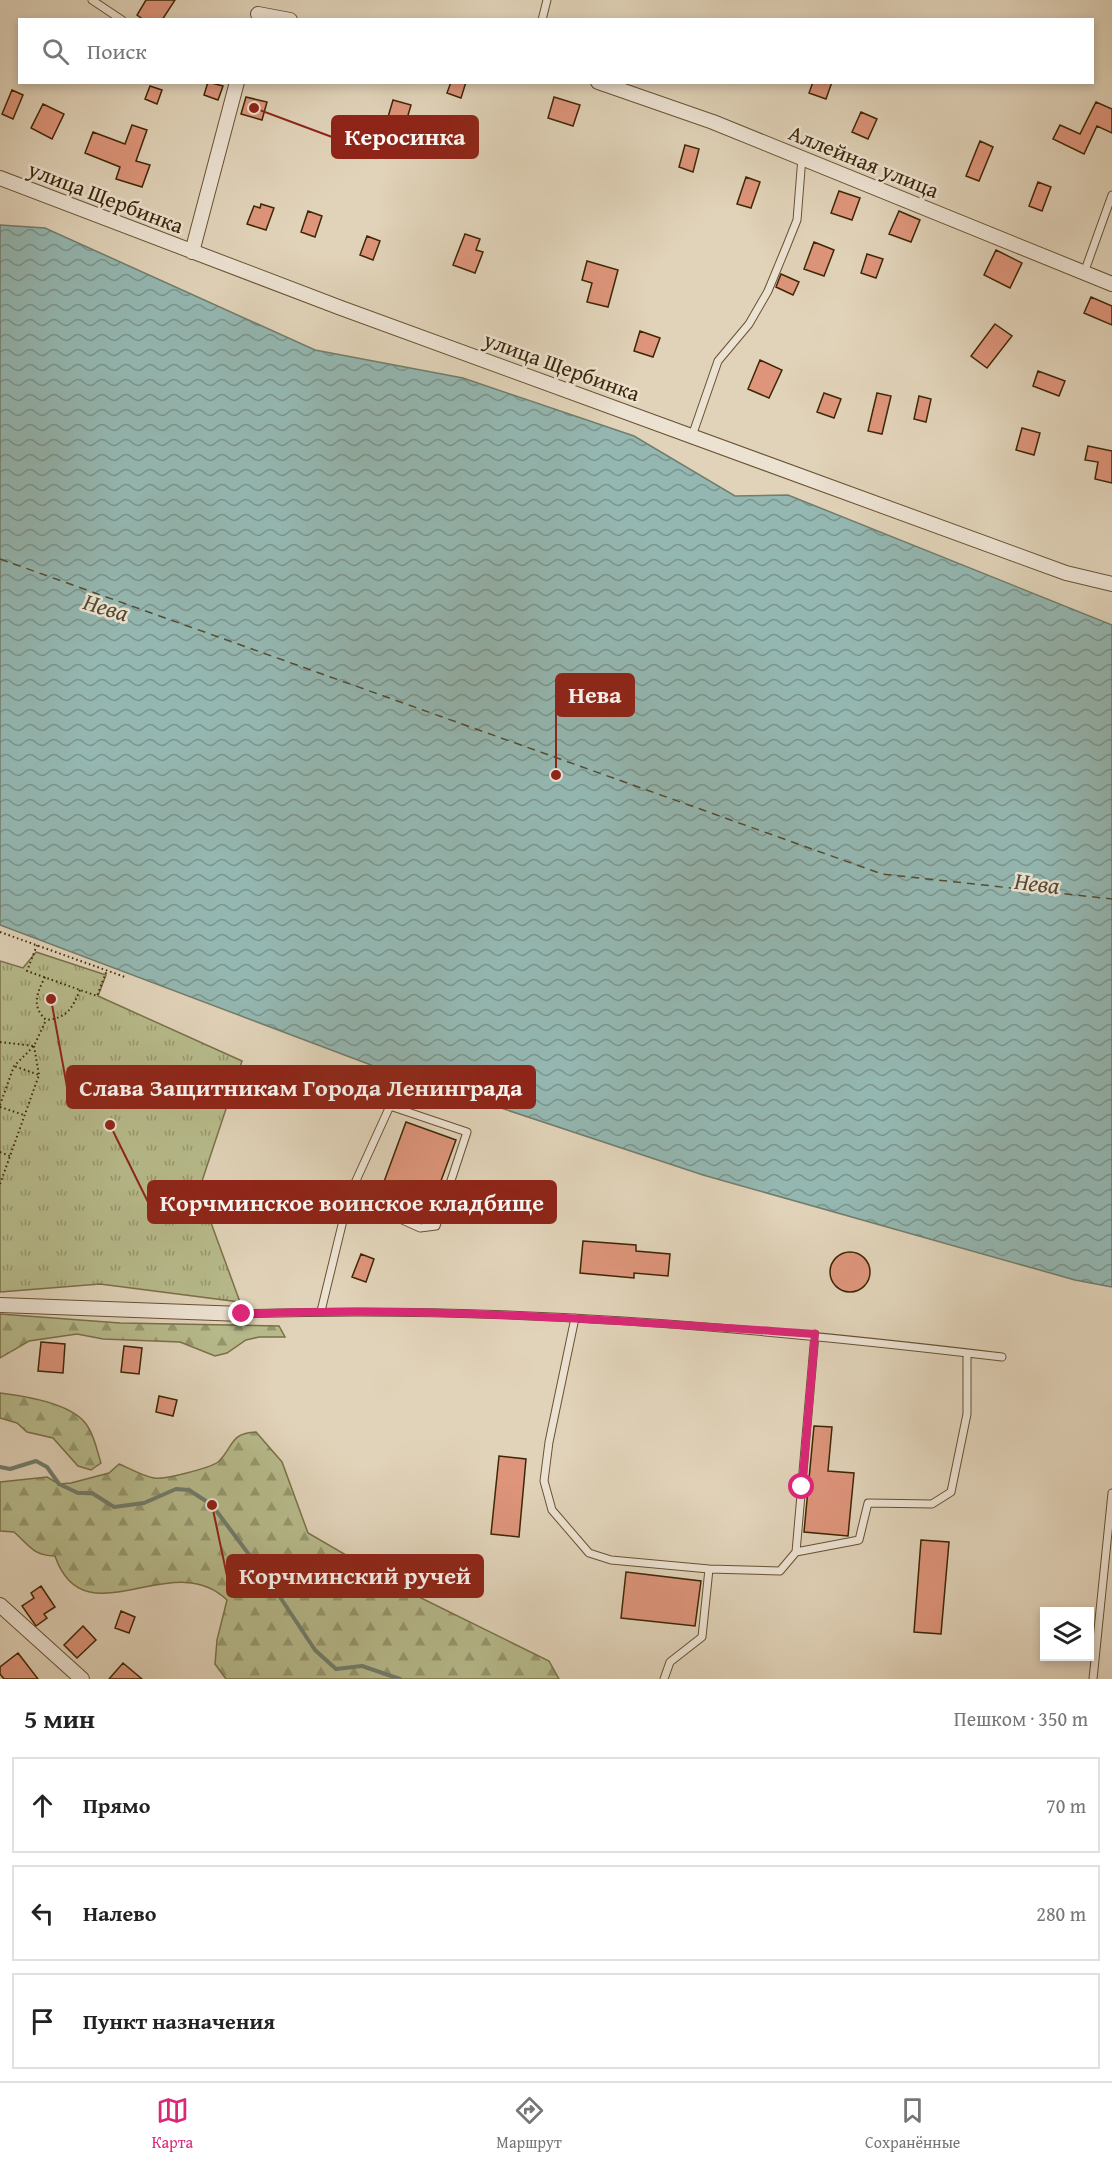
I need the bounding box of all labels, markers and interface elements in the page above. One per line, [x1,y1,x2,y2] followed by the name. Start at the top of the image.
[18,18,1094,84] search box
[39,35,72,68] icon: search
[87,35,147,67] text: Поиск
[332,116,478,158] callout: Керосинка
[784,116,944,206] street label: Аллейная улица
[344,119,466,154] text: Керосинка
[23,152,189,242] street label: улица Щербинка
[478,323,645,409] street label: улица Щербинка
[79,584,133,630] water label: Нева
[556,674,634,716] callout: Нева
[568,677,622,712] text: Нева
[1012,863,1062,903] water label: Нева
[67,1066,535,1108] callout: Слава Защитникам Города Ленинграда
[79,1070,523,1105] text: Слава Защитникам Города Ленинграда
[148,1181,556,1223] callout: Корчминское воинское кладбище
[160,1185,544,1220] text: Корчминское воинское кладбище
[228,1300,254,1326] route end
[788,1473,814,1499] route start
[227,1555,483,1597] callout: Корчминский ручей
[239,1558,471,1593] text: Корчминский ручей
[1040,1607,1094,1661] map controls
[1040,1607,1094,1661] button: layers
[24,1699,95,1738] text: 5 мин
[954,1704,1088,1733] text: Пешком · 350 m
[26,1789,59,1822] icon: ahead
[83,1789,150,1821] text: Прямо
[1046,1791,1086,1820] text: 70 m
[26,1897,59,1930] icon: left
[83,1897,156,1929] text: Налево
[1036,1899,1086,1928] text: 280 m
[26,2005,59,2038] icon: arrive
[83,2005,275,2037] text: Пункт назначения
[152,2094,193,2154] tab: Карта
[496,2094,562,2154] tab: Маршрут
[865,2094,960,2154] tab: Сохранённые

